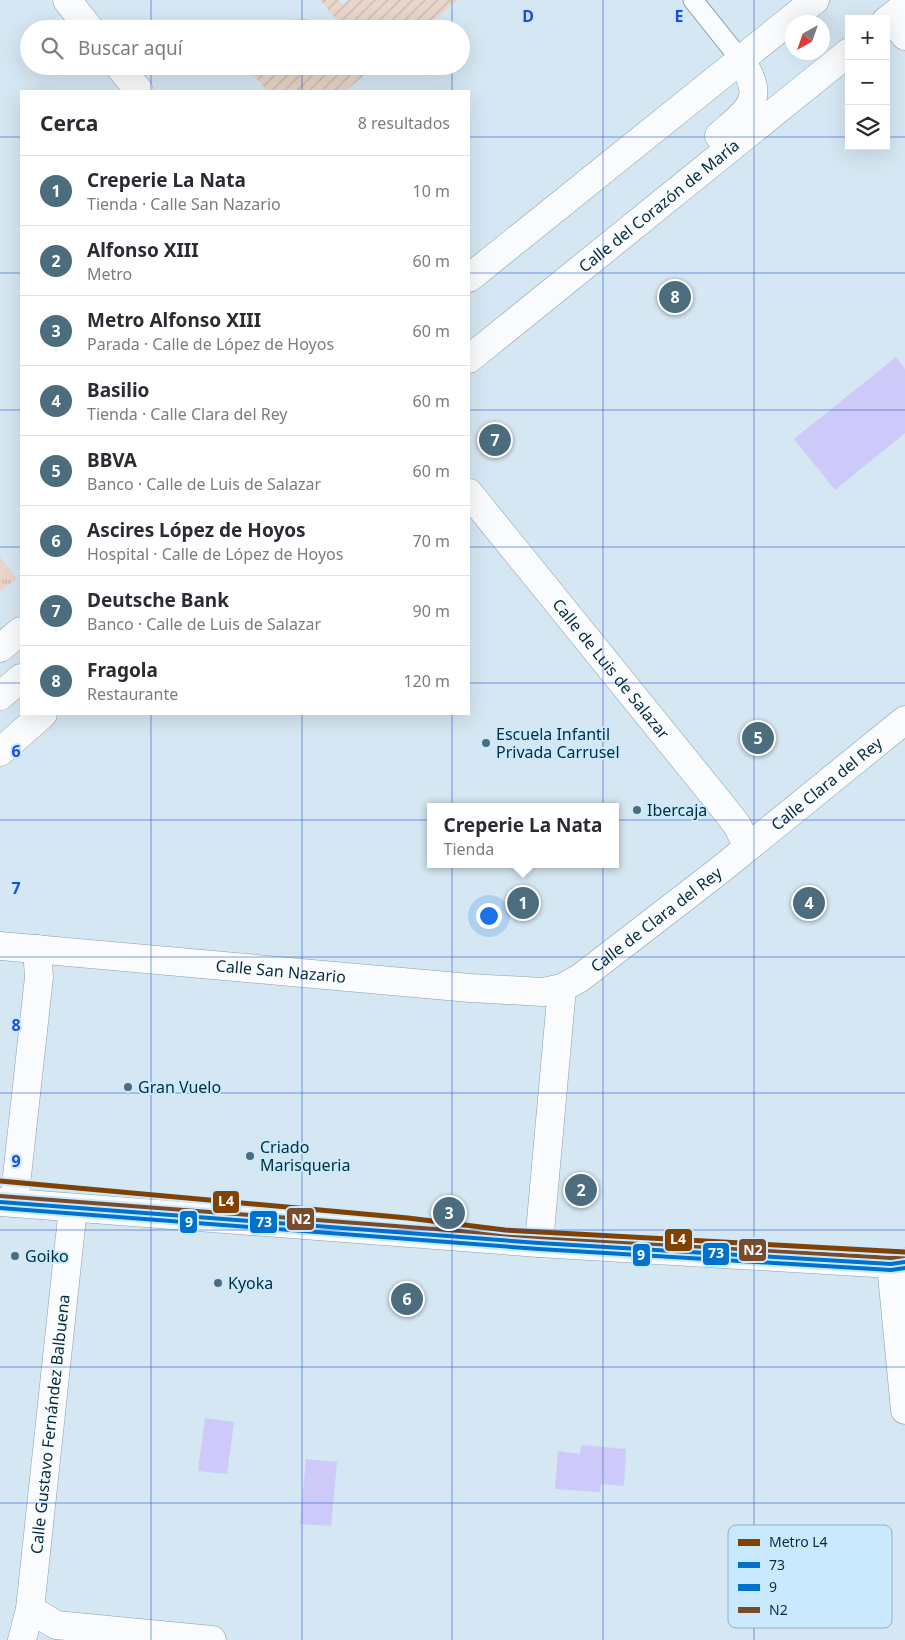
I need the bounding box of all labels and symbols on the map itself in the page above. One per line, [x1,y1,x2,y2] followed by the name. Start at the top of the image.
[522,5,534,27] text: D
[675,5,684,27] text: E
[785,15,830,60] north arrow
[574,134,744,277] street label: Calle del Corazón de María
[659,278,691,316] pin: 8
[479,421,511,459] pin: 7
[548,594,675,744] street label: Calle de Luis de Salazar
[742,719,774,757] pin: 5
[496,723,620,763] place label: Escuela Infantil Privada Carrusel
[766,731,887,835] street label: Calle Clara del Rey
[480,737,492,749] marker: Escuela Infantil Privada Carrusel
[11,740,21,762] text: 6
[647,799,707,821] place label: Ibercaja
[631,804,643,816] marker: Ibercaja
[586,861,727,977] street label: Calle de Clara del Rey
[11,877,21,899] text: 7
[507,884,539,922] pin: 1
[793,884,825,922] pin: 4
[476,903,502,929] your location
[215,954,347,988] street label: Calle San Nazario
[11,1014,21,1036] text: 8
[138,1076,221,1098] place label: Gran Vuelo
[122,1081,134,1093] marker: Gran Vuelo
[260,1136,350,1176] place label: Criado Marisqueria
[11,1150,21,1172] text: 9
[244,1150,256,1162] marker: Criado Marisqueria
[565,1171,597,1209] pin: 2
[212,1190,240,1214] line badge: L4
[218,1191,234,1210] text: L4
[433,1194,465,1232] pin: 3
[286,1207,315,1231] line badge: N2
[291,1209,311,1228] text: N2
[179,1210,198,1234] line badge: 9
[249,1210,278,1234] line badge: 73
[185,1212,193,1231] text: 9
[256,1212,272,1231] text: 73
[664,1228,693,1252] line badge: L4
[670,1229,686,1248] text: L4
[738,1238,767,1262] line badge: N2
[743,1240,763,1259] text: N2
[702,1242,730,1266] line badge: 73
[632,1243,651,1267] line badge: 9
[708,1243,724,1262] text: 73
[25,1245,69,1267] place label: Goiko
[637,1245,645,1264] text: 9
[9,1250,21,1262] marker: Goiko
[228,1272,273,1294] place label: Kyoka
[212,1277,224,1289] marker: Kyoka
[391,1280,423,1318] pin: 6
[25,1293,75,1555] street label: Calle Gustavo Fernández Balbuena
[728,1525,892,1628] legend
[769,1532,828,1551] text: Metro L4
[769,1555,785,1574] text: 73
[769,1577,777,1596] text: 9
[769,1600,788,1619] text: N2

